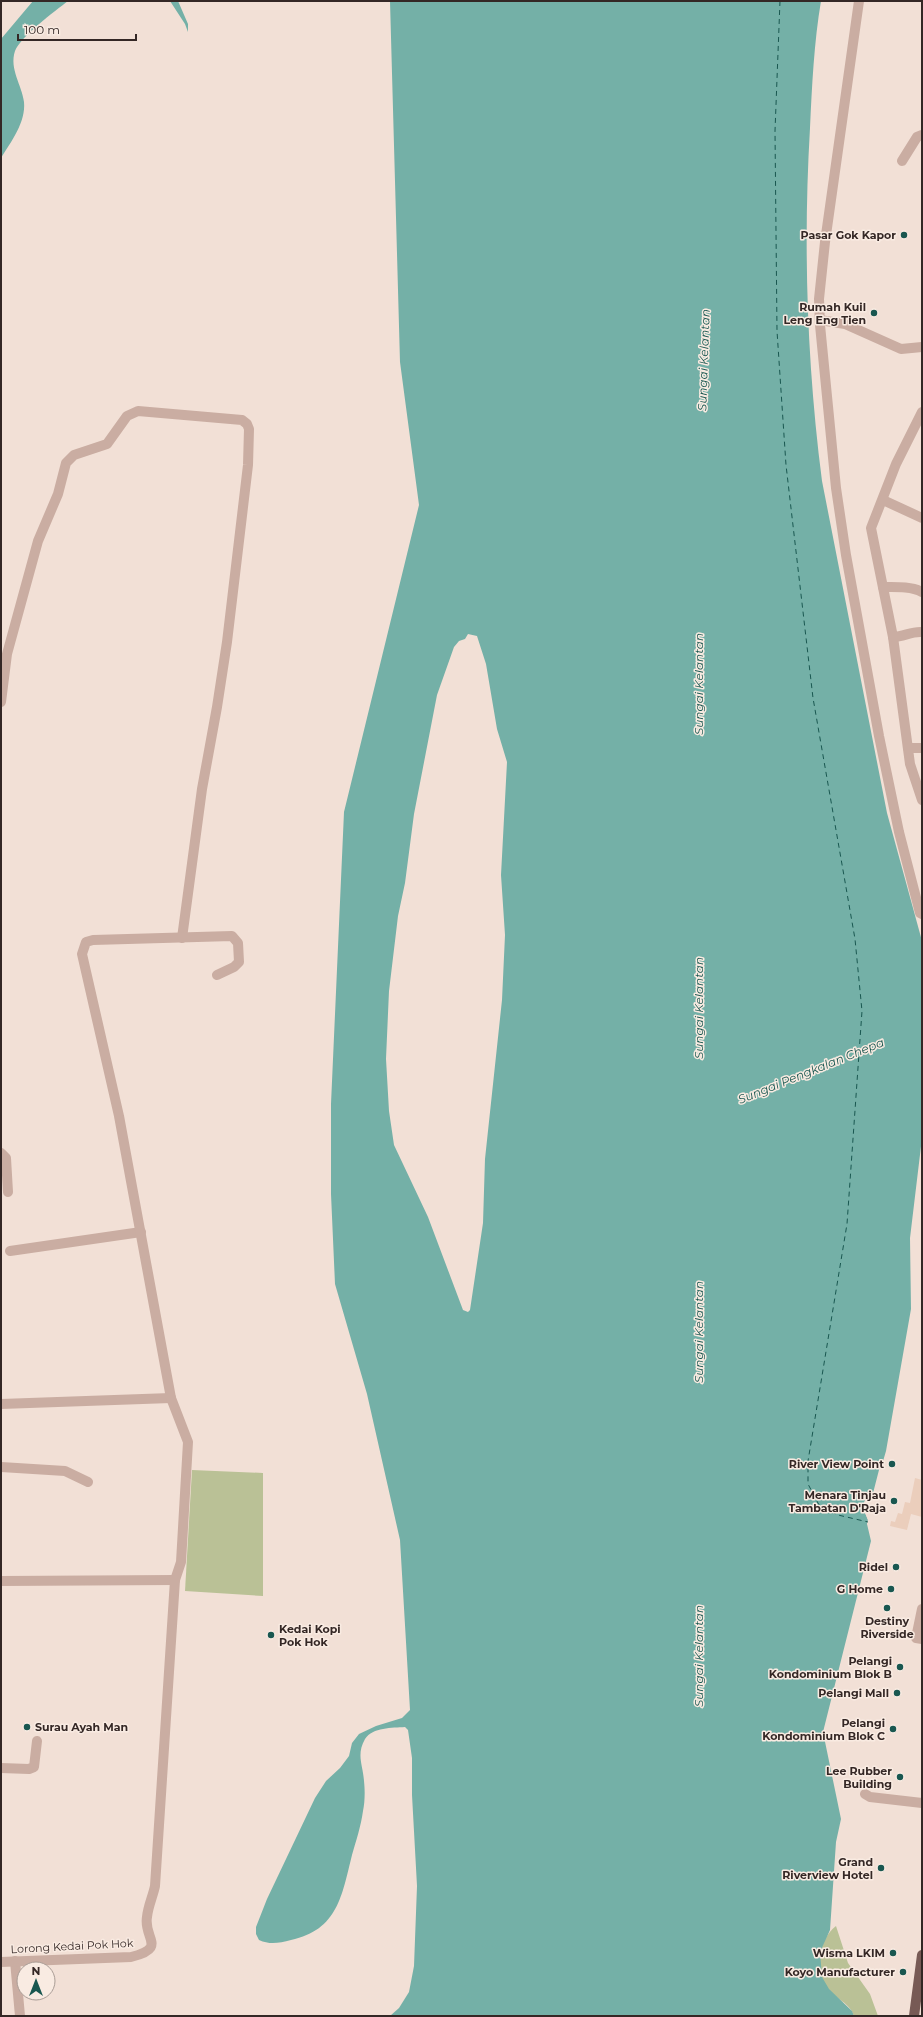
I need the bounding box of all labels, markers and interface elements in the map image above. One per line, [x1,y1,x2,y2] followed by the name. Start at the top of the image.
[18,16,136,42] scale bar
[24,22,60,37] text: 100 m
[801,228,896,242] place label: Pasar Gok Kapor
[899,230,909,240] marker: Pasar Gok Kapor
[784,300,866,327] place label: Rumah Kuil Leng Eng Tien
[869,308,879,318] marker: Rumah Kuil Leng Eng Tien
[694,309,713,411] water label: Sungai Kelantan
[691,633,706,735] water label: Sungai Kelantan
[691,957,706,1059] water label: Sungai Kelantan
[736,1034,886,1107] water label: Sungai Pengkalan Chepa
[691,1281,706,1383] water label: Sungai Kelantan
[789,1457,884,1471] place label: River View Point
[887,1459,897,1469] marker: River View Point
[788,1488,886,1515] place label: Menara Tinjau Tambatan D'Raja
[889,1496,899,1506] marker: Menara Tinjau Tambatan D'Raja
[859,1560,888,1574] place label: Ridel
[891,1562,901,1572] marker: Ridel
[837,1582,883,1596] place label: G Home
[886,1584,896,1594] marker: G Home
[882,1603,892,1613] marker: Destiny Riverside
[691,1605,706,1707] water label: Sungai Kelantan
[860,1614,914,1641] place label: Destiny Riverside
[279,1622,341,1649] place label: Kedai Kopi Pok Hok
[266,1630,276,1640] marker: Kedai Kopi Pok Hok
[769,1654,892,1681] place label: Pelangi Kondominium Blok B
[895,1662,905,1672] marker: Pelangi Kondominium Blok B
[818,1686,889,1700] place label: Pelangi Mall
[892,1688,902,1698] marker: Pelangi Mall
[762,1716,885,1743] place label: Pelangi Kondominium Blok C
[35,1720,128,1734] place label: Surau Ayah Man
[22,1722,32,1732] marker: Surau Ayah Man
[888,1724,898,1734] marker: Pelangi Kondominium Blok C
[826,1764,892,1791] place label: Lee Rubber Building
[895,1772,905,1782] marker: Lee Rubber Building
[782,1855,873,1882] place label: Grand Riverview Hotel
[876,1863,886,1873] marker: Grand Riverview Hotel
[10,1936,134,1956] street label: Lorong Kedai Pok Hok
[813,1946,885,1960] place label: Wisma LKIM
[888,1948,898,1958] marker: Wisma LKIM
[16,1961,56,2001] north arrow
[32,1964,40,1978] text: N
[785,1965,895,1979] place label: Koyo Manufacturer
[898,1967,908,1977] marker: Koyo Manufacturer

